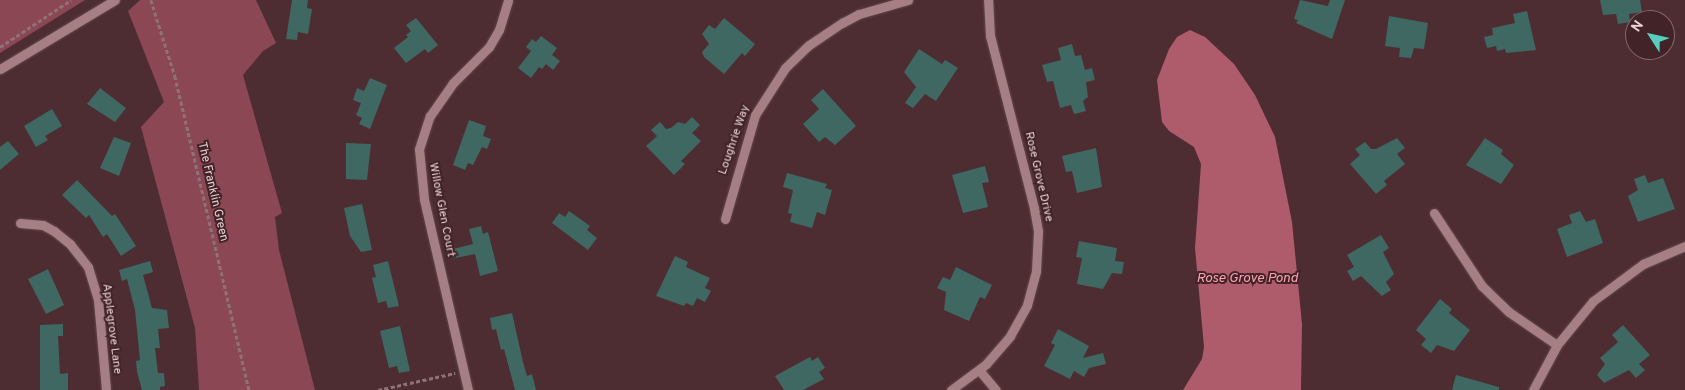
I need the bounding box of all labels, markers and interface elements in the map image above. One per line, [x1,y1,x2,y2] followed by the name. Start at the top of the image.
[1625,10,1675,60] north arrow
[1628,18,1648,36] text: N
[716,103,754,177] street label: Loughrie Way
[1021,131,1055,223] street label: Rose Grove Drive
[194,141,230,243] street label: The Franklin Green
[425,162,457,258] street label: Willow Glen Court
[1196,271,1298,287] water label: Rose Grove Pond
[98,283,124,375] street label: Applegrove Lane

